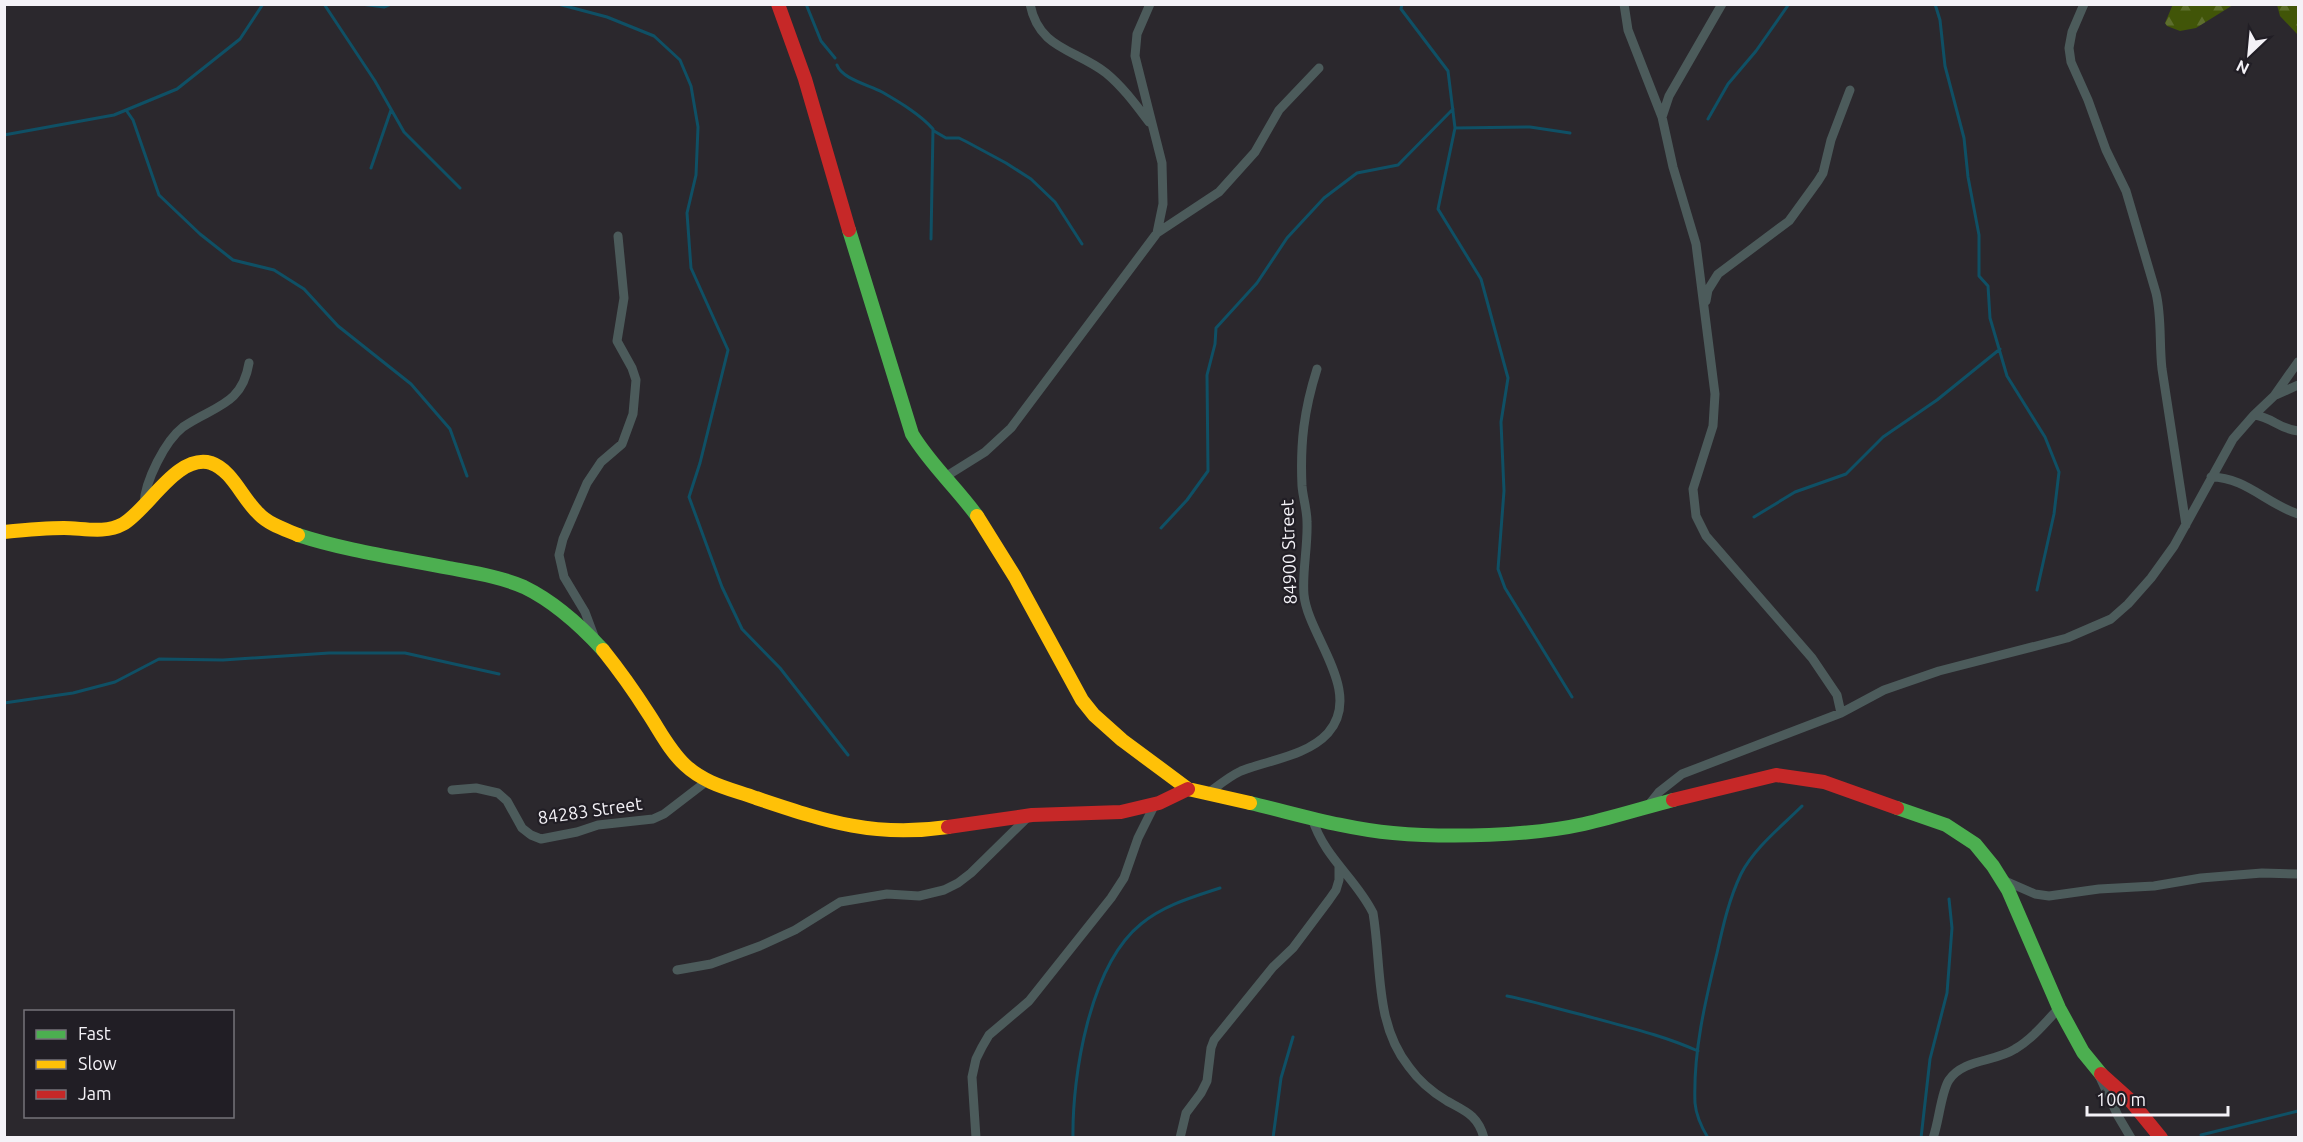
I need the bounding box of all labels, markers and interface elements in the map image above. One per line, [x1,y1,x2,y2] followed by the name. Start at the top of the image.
[2219,24,2279,84] north arrow
[2233,57,2252,78] text: N
[1276,499,1300,605] street label: 84900 Street
[536,793,643,827] street label: 84283 Street
[24,1010,234,1118] legend
[78,1023,111,1043] text: Fast
[78,1053,117,1073] text: Slow
[2087,1079,2228,1117] scale bar
[78,1083,112,1103] text: Jam
[2096,1089,2146,1109] text: 100 m

